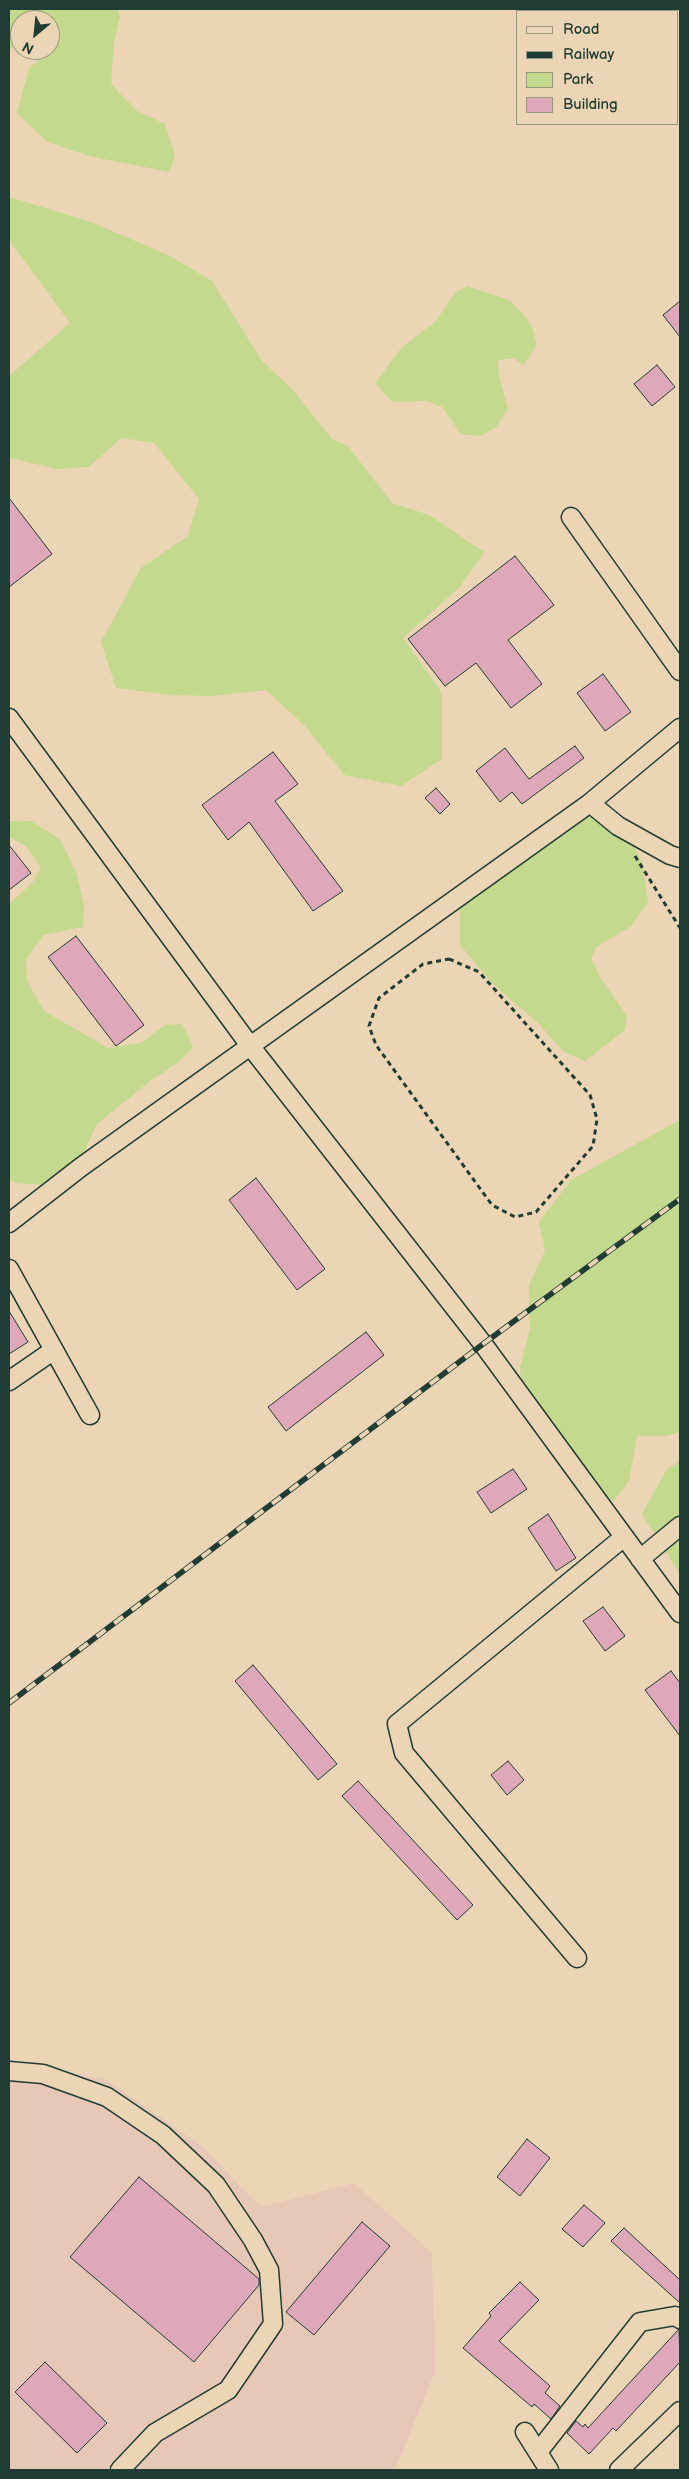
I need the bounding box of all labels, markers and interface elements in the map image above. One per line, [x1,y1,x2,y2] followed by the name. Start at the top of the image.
[10,10,60,60] north arrow
[516,10,679,125] legend
[563,20,599,39] text: Road
[20,38,37,58] text: N
[563,45,614,64] text: Railway
[563,70,593,89] text: Park
[563,95,618,114] text: Building

